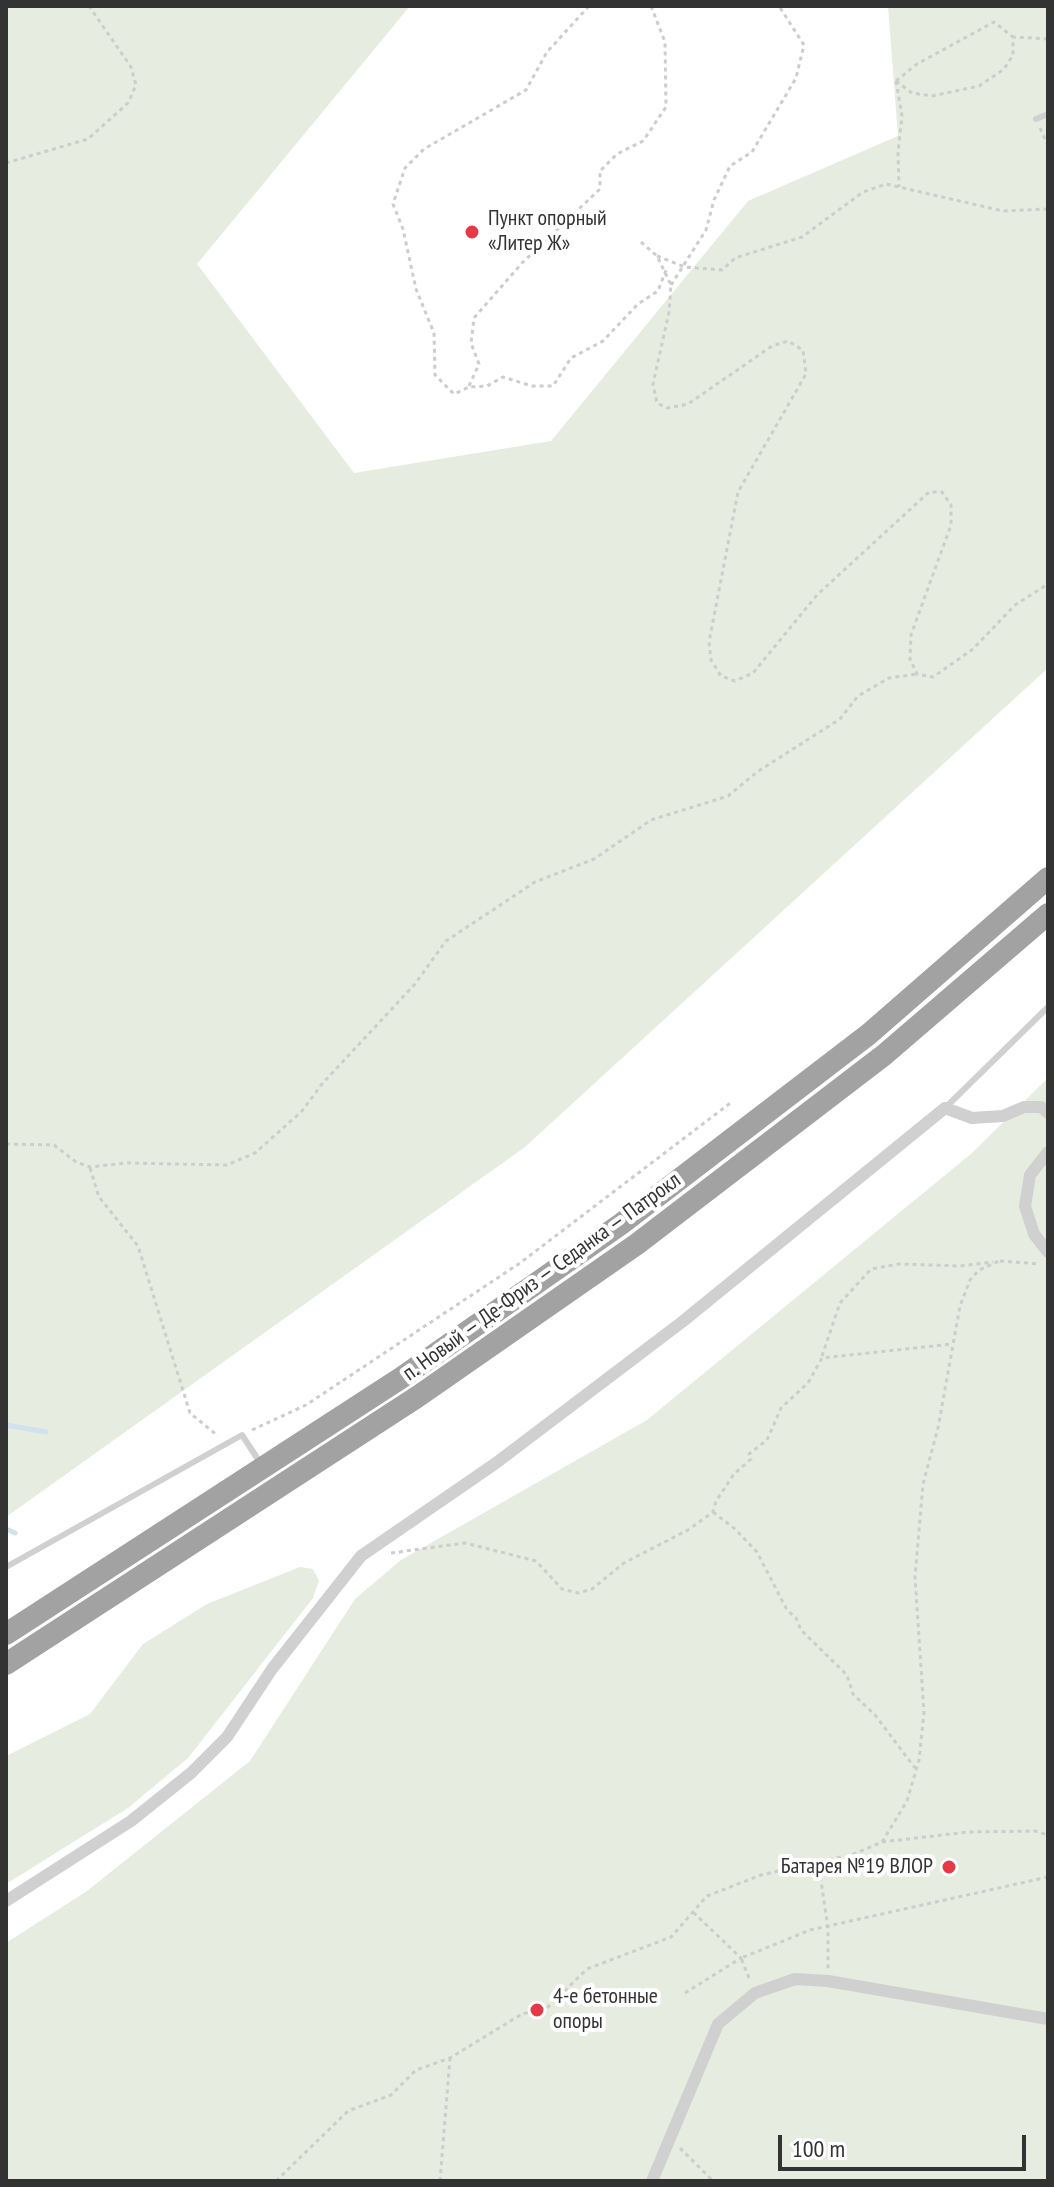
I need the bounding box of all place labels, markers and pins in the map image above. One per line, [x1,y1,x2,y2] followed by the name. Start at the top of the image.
[488,206,607,258] place label: Пункт опорный «Литер Ж»
[463,223,481,241] marker: Пункт опорный «Литер Ж»
[781,1854,933,1880] place label: Батарея №19 ВЛОР
[940,1858,958,1876] marker: Батарея №19 ВЛОР
[553,1984,658,2036] place label: 4-е бетонные опоры
[528,2001,546,2019] marker: 4-е бетонные опоры

